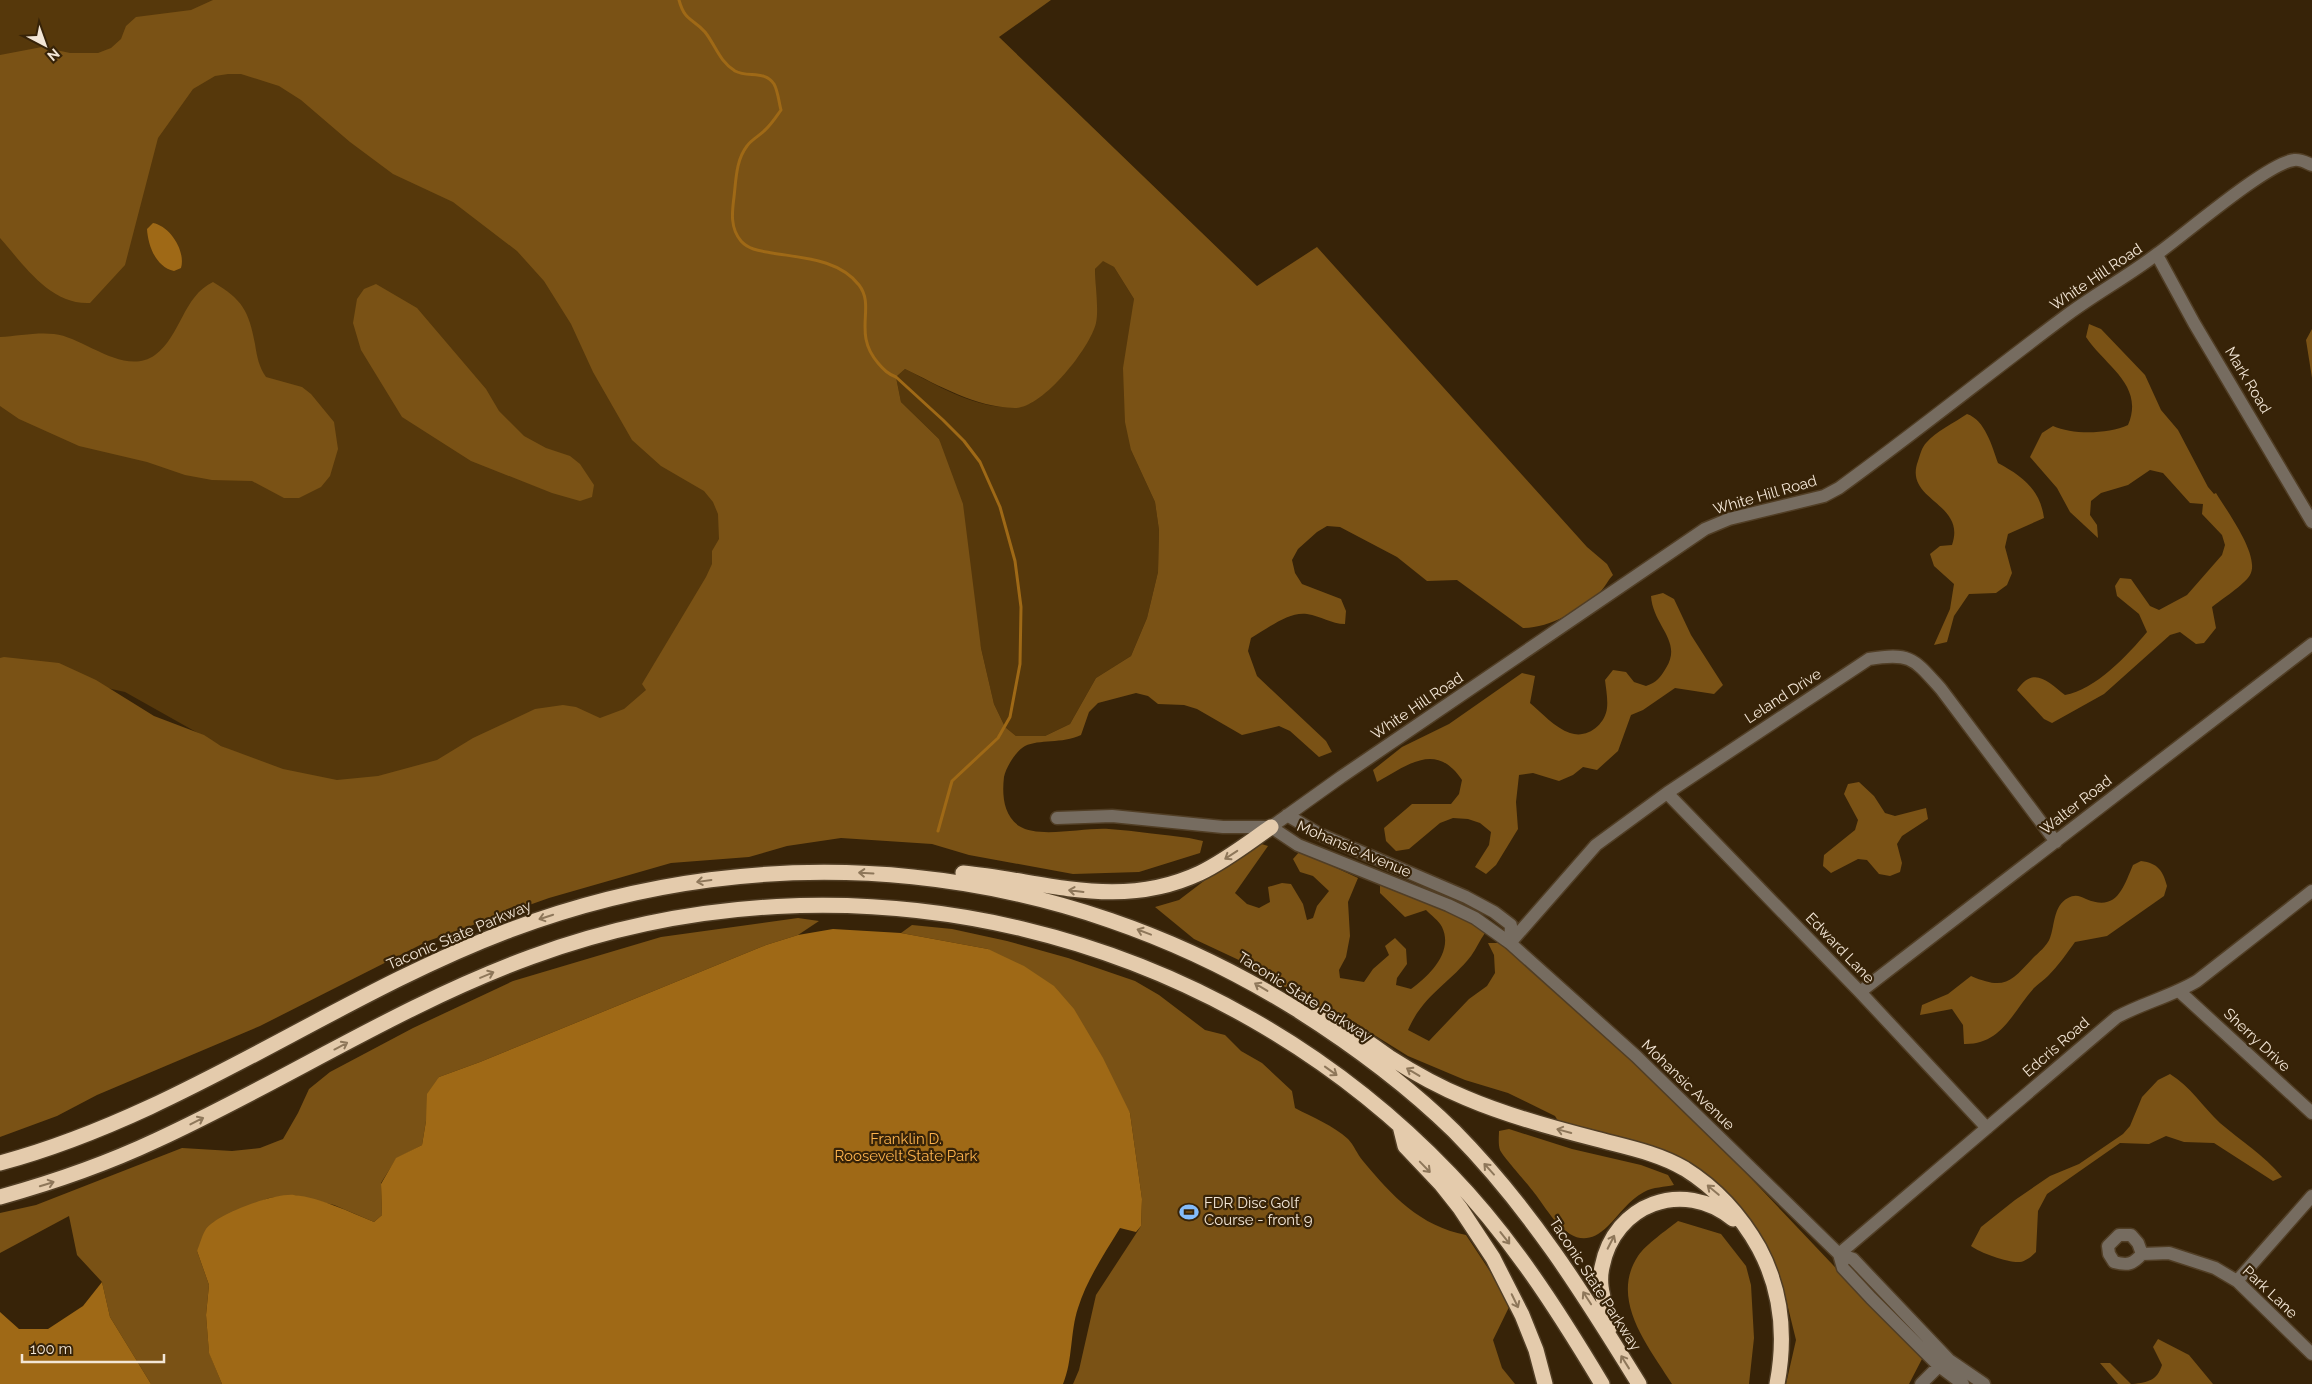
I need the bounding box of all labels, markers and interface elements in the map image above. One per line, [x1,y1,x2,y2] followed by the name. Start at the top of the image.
[20,20,70,70] north arrow
[44,45,63,64] text: N
[2047,240,2145,314] street label: White Hill Road
[2221,344,2275,416] street label: Mark Road
[1711,472,1819,518] street label: White Hill Road
[1741,665,1825,727] street label: Leland Drive
[1368,669,1466,743] street label: White Hill Road
[2037,772,2115,838] street label: Walter Road
[1294,817,1414,881] street label: Mohansic Avenue
[1224,850,1238,860] one-way arrow
[858,868,874,877] one-way arrow
[696,876,712,886] one-way arrow
[1069,886,1085,896] one-way arrow
[384,896,534,974] street label: Taconic State Parkway
[1802,909,1878,987] street label: Edward Lane
[538,913,554,923] one-way arrow
[1137,927,1152,936] one-way arrow
[1234,948,1376,1046] street label: Taconic State Parkway
[479,969,494,979] one-way arrow
[1254,982,1268,992] one-way arrow
[2220,1005,2294,1076] street label: Sherry Drive
[2019,1013,2093,1081] street label: Edcris Road
[1638,1036,1738,1134] street label: Mohansic Avenue
[333,1041,348,1051] one-way arrow
[1324,1066,1338,1076] one-way arrow
[1407,1066,1421,1076] one-way arrow
[189,1116,204,1126] one-way arrow
[1556,1126,1572,1135] one-way arrow
[835,1130,978,1165] park label: Franklin D. Roosevelt State Park
[1419,1160,1431,1173] one-way arrow
[1483,1162,1495,1175] one-way arrow
[38,1178,54,1188] one-way arrow
[1707,1185,1720,1196] one-way arrow
[1204,1194,1313,1229] place label: FDR Disc Golf Course - front 9
[1178,1201,1200,1223] sports icon: FDR Disc Golf Course - front 9
[1545,1214,1645,1354] street label: Taconic State Parkway
[1500,1231,1511,1244] one-way arrow
[1607,1235,1616,1250] one-way arrow
[2239,1262,2301,1322] street label: Park Lane
[1582,1292,1592,1306] one-way arrow
[1511,1293,1520,1308] one-way arrow
[22,1332,165,1364] scale bar
[30,1340,72,1358] text: 100 m
[1620,1355,1631,1369] one-way arrow

